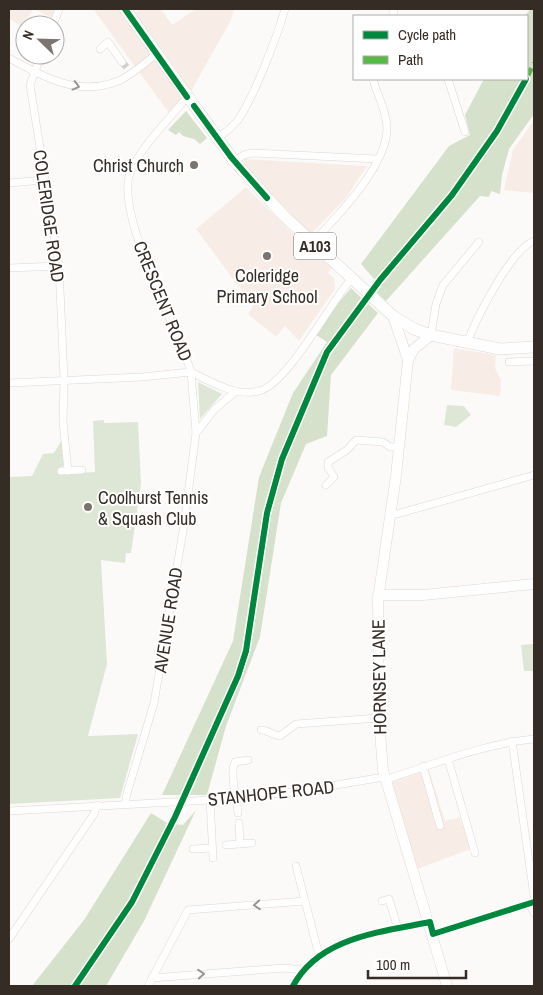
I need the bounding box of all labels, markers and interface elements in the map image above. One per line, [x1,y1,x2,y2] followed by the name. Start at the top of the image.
[15,15,65,65] north arrow
[353,15,528,80] legend
[398,24,456,45] text: Cycle path
[18,28,38,42] text: N
[398,49,423,70] text: Path
[72,80,81,91] one-way arrow
[27,148,71,284] street label: COLERIDGE ROAD
[93,153,184,178] place label: Christ Church
[188,159,200,171] marker: Christ Church
[294,232,336,260] road number: A103
[127,237,199,365] street label: CRESCENT ROAD
[261,250,273,262] marker: Coleridge Primary School
[217,263,317,309] place label: Coleridge Primary School
[98,485,209,531] place label: Coolhurst Tennis & Squash Club
[82,501,94,513] marker: Coolhurst Tennis & Squash Club
[147,566,189,675] street label: AVENUE ROAD
[365,619,393,735] street label: HORNSEY LANE
[207,774,335,812] street label: STANHOPE ROAD
[252,899,260,910] one-way arrow
[368,948,466,980] scale bar
[376,954,410,975] text: 100 m
[197,969,205,980] one-way arrow

